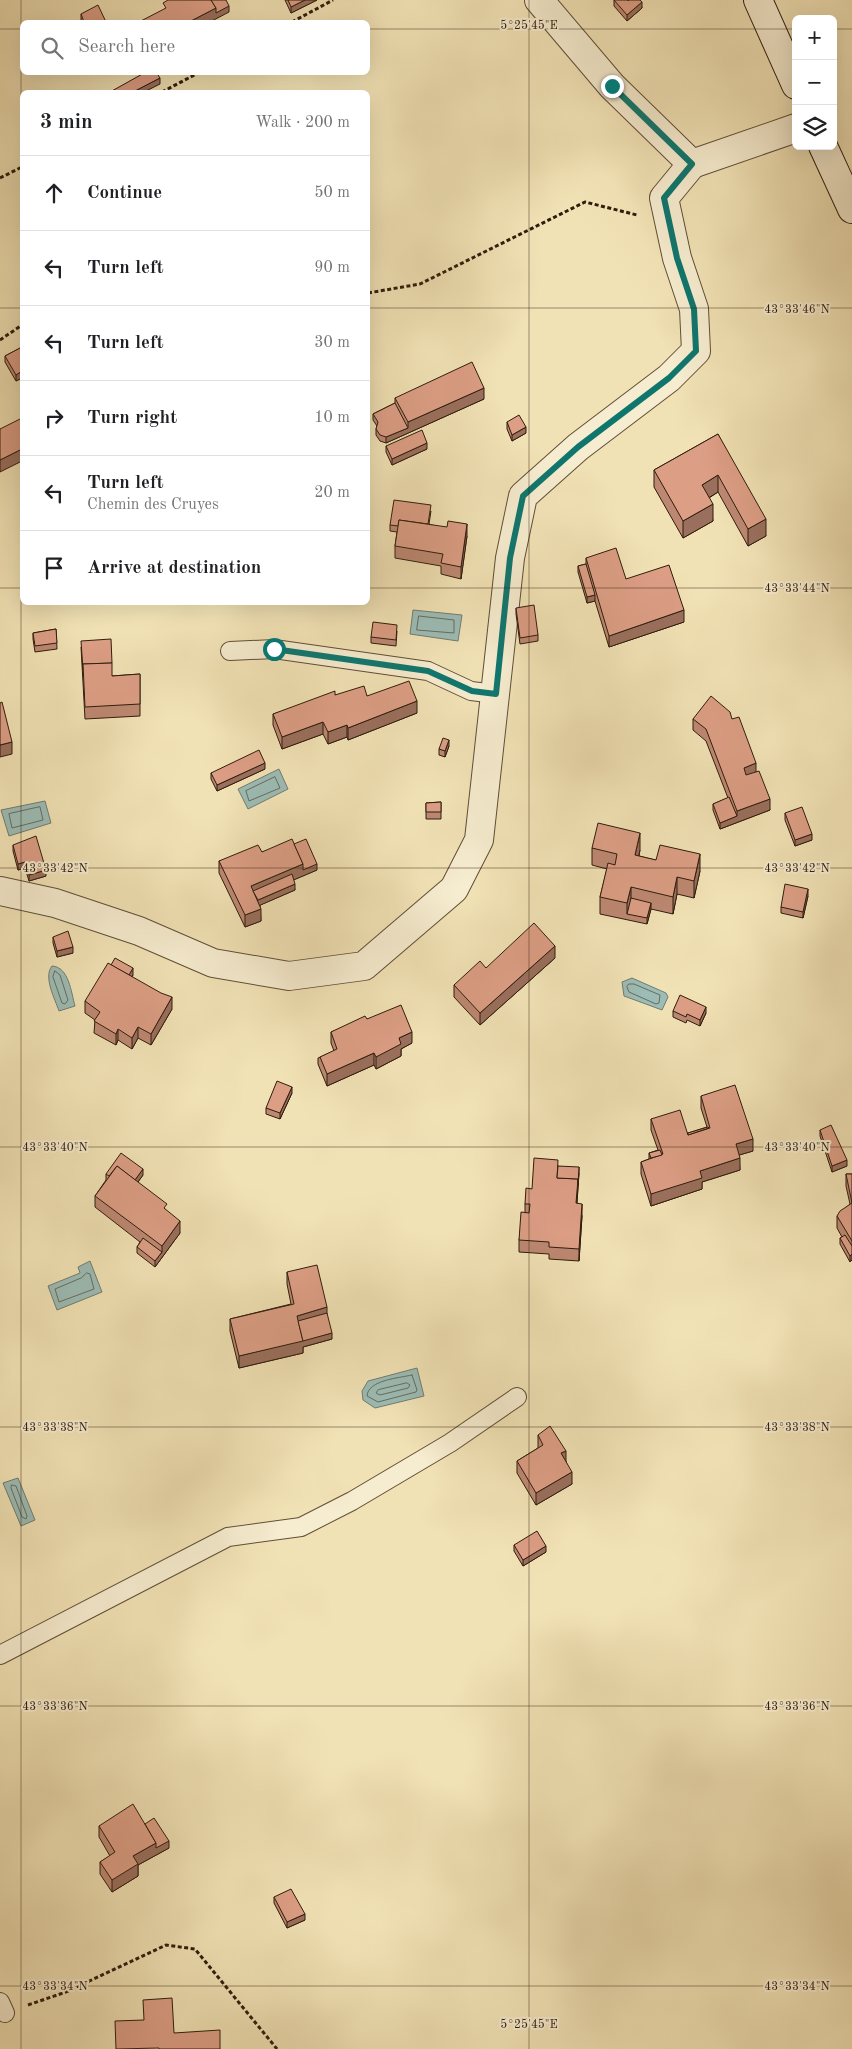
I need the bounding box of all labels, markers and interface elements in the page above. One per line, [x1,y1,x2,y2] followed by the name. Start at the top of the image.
[792,15,837,150] map controls
[792,15,837,60] button: +
[500,19,558,32] text: 5°25'45"E
[20,20,370,75] search box
[38,34,66,62] icon: search
[78,38,175,57] text: Search here
[792,60,837,105] button: −
[601,75,624,98] route end
[792,105,837,150] button: layers
[40,112,93,133] text: 3 min
[255,115,350,131] text: Walk · 200 m
[40,179,68,207] icon: ahead
[87,184,162,203] text: Continue
[314,185,350,201] text: 50 m
[40,254,68,282] icon: left
[87,259,164,278] text: Turn left
[314,260,350,276] text: 90 m
[764,304,830,316] text: 43°33'46"N
[40,329,68,357] icon: left
[87,334,164,353] text: Turn left
[314,335,350,351] text: 30 m
[40,404,68,432] icon: right
[87,409,177,428] text: Turn right
[314,410,350,426] text: 10 m
[87,474,164,493] text: Turn left
[40,479,68,507] icon: left
[314,485,350,501] text: 20 m
[87,497,219,513] text: Chemin des Cruyes
[40,554,68,582] icon: arrive
[87,559,261,578] text: Arrive at destination
[764,583,830,595] text: 43°33'44"N
[263,638,286,661] route start
[22,863,88,875] text: 43°33'42"N
[764,863,830,875] text: 43°33'42"N
[22,1142,88,1154] text: 43°33'40"N
[764,1142,830,1154] text: 43°33'40"N
[22,1422,88,1434] text: 43°33'38"N
[764,1422,830,1434] text: 43°33'38"N
[22,1701,88,1713] text: 43°33'36"N
[764,1701,830,1713] text: 43°33'36"N
[22,1981,88,1993] text: 43°33'34"N
[764,1981,830,1993] text: 43°33'34"N
[500,2018,558,2031] text: 5°25'45"E

